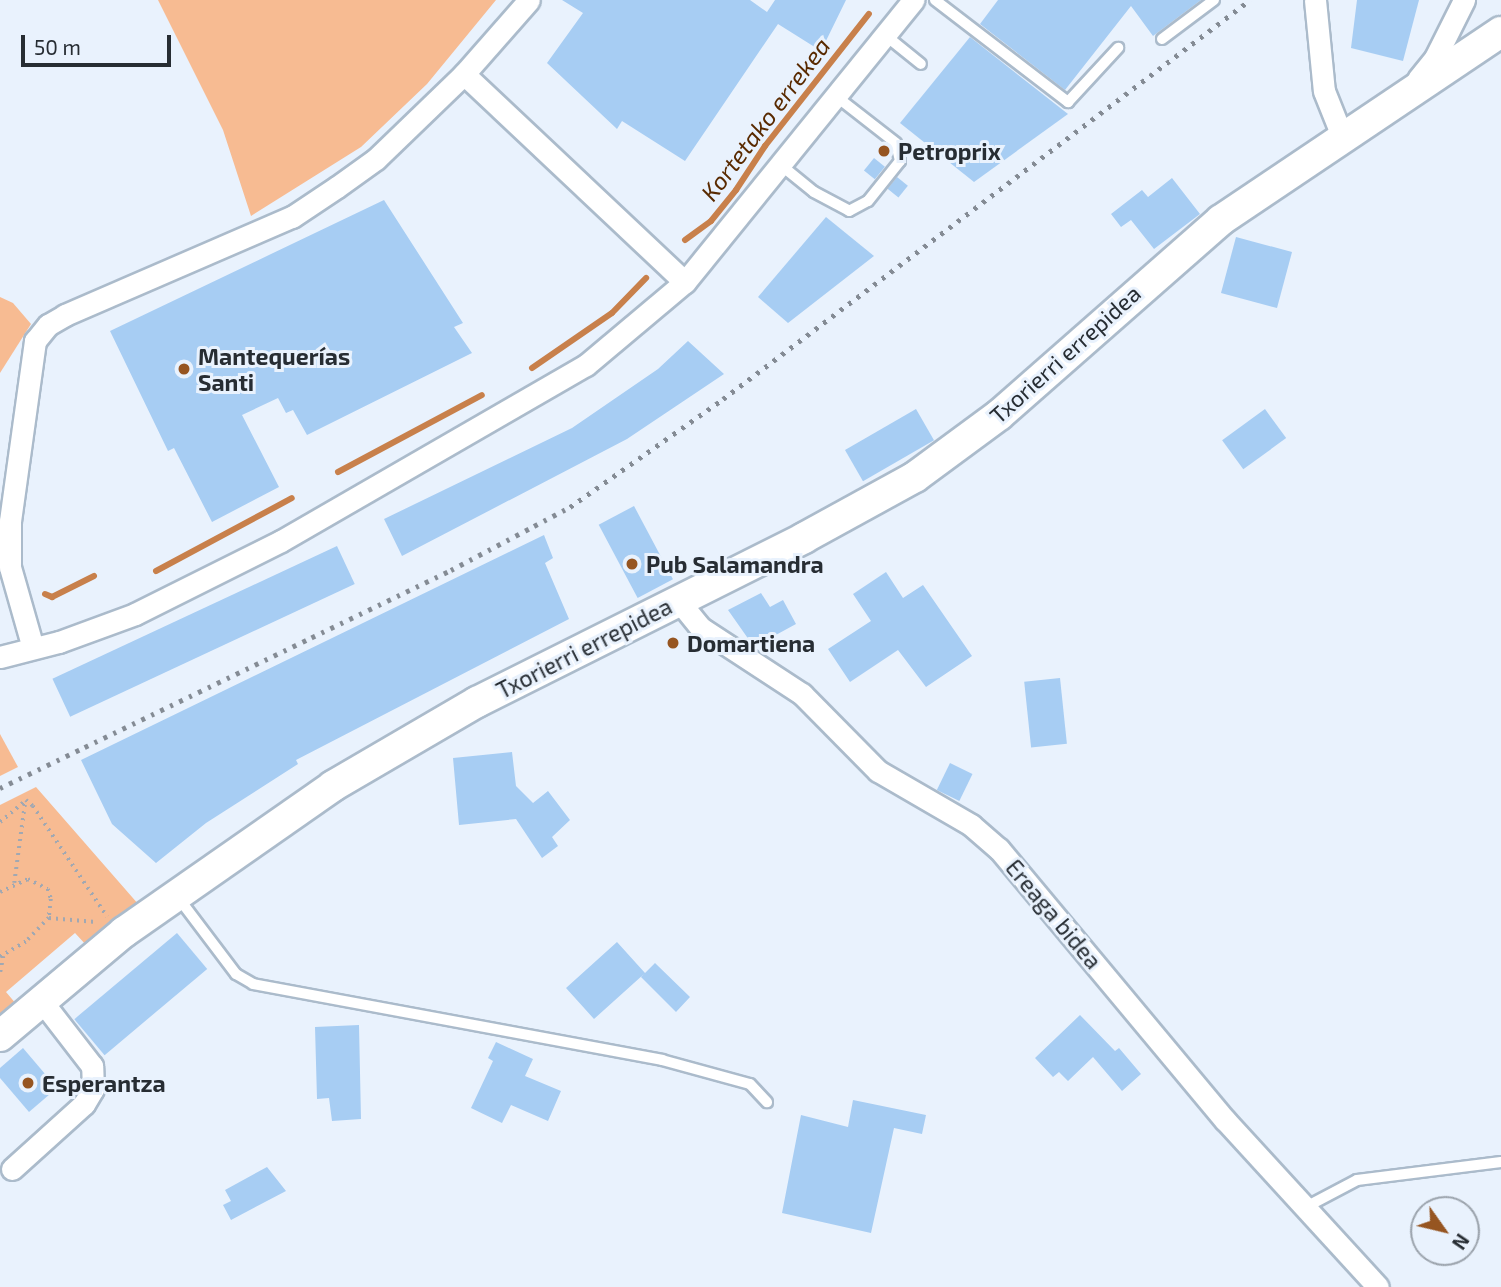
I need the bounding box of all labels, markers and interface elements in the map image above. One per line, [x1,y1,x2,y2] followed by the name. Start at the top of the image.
[24,21,175,65] scale bar
[694,32,836,206] water label: Kortetako errekea
[34,34,81,59] text: 50 m
[898,137,1001,165] place label: Petroprix
[876,143,892,159] marker: Petroprix
[984,279,1146,429] street label: Txorierri errepidea
[198,342,350,396] place label: Mantequerías Santi
[176,361,192,377] marker: Mantequerías Santi
[646,550,824,578] place label: Pub Salamandra
[624,556,640,572] marker: Pub Salamandra
[492,592,676,704] street label: Txorierri errepidea
[687,629,815,657] place label: Domartiena
[665,635,681,651] marker: Domartiena
[1000,854,1108,974] street label: Ereaga bidea
[42,1069,166,1097] place label: Esperantza
[20,1075,36,1091] marker: Esperantza
[1410,1196,1480,1266] north arrow
[1448,1230,1475,1254] text: N

